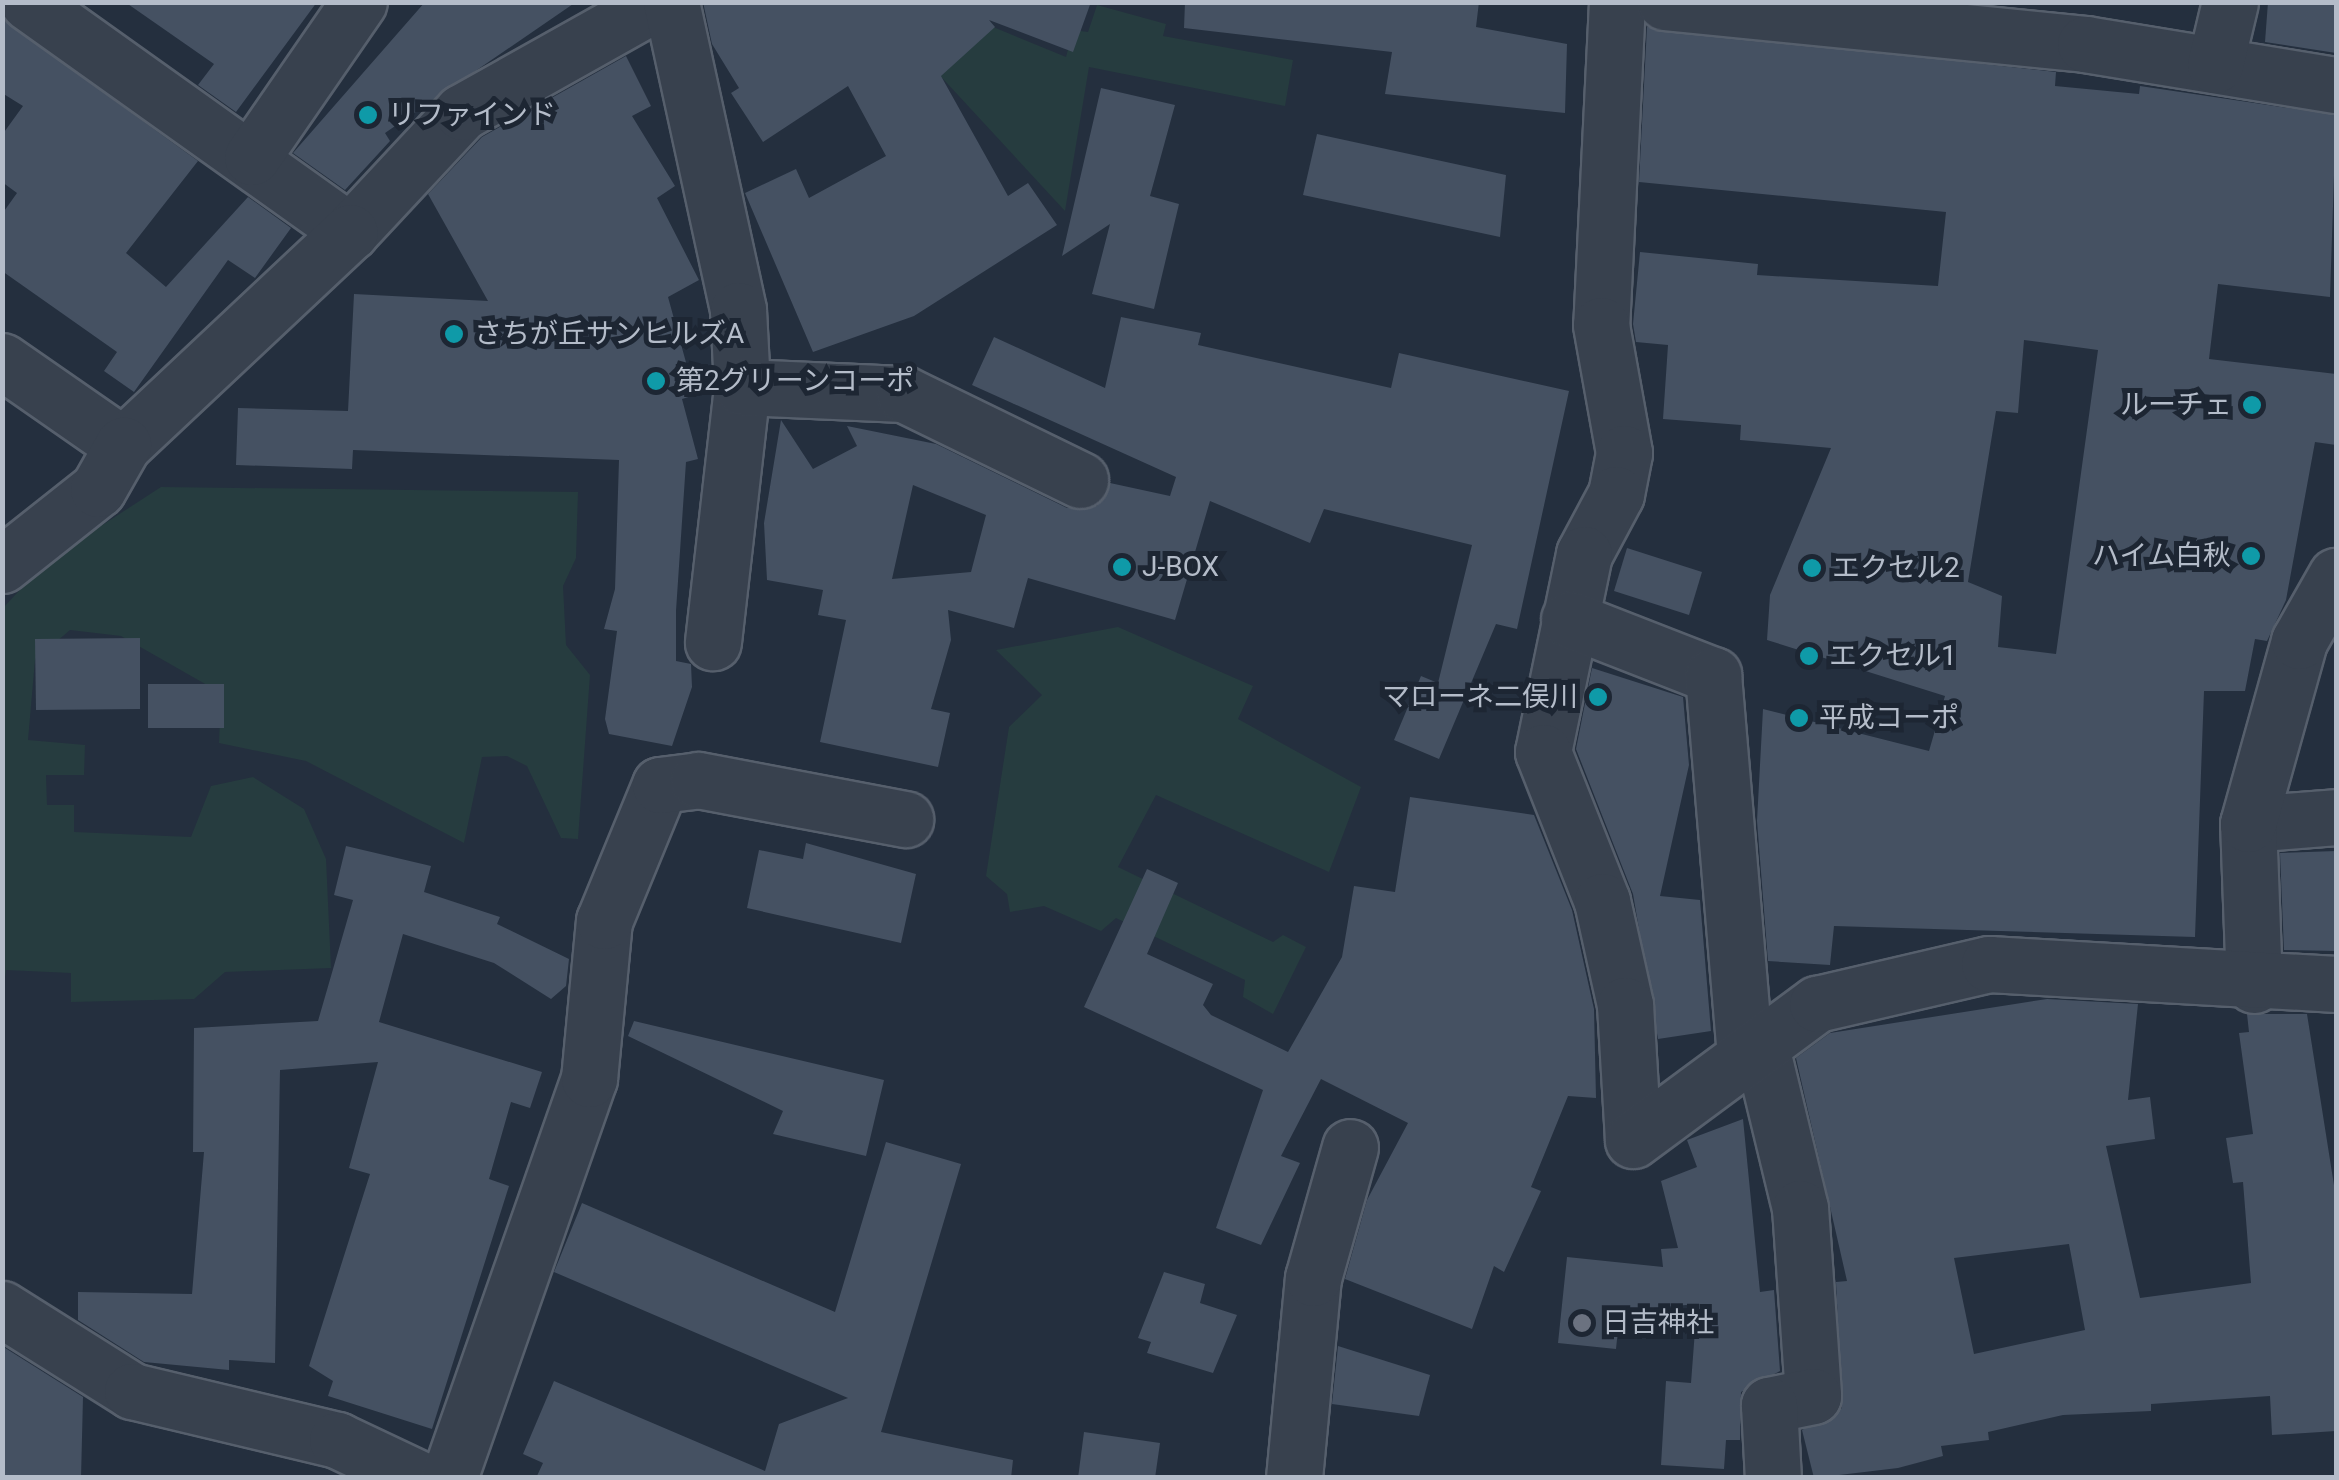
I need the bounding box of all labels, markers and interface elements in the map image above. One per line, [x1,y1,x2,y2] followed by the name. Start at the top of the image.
[388,98,556,132] place label: リファインド
[357,104,379,126] marker: リファインド
[474,317,744,351] place label: さちが丘サンヒルズA
[443,323,465,345] marker: さちが丘サンヒルズA
[676,364,916,398] place label: 第2グリーンコーポ
[645,370,667,392] marker: 第2グリーンコーポ
[2120,388,2232,422] place label: ルーチェ
[2241,394,2263,416] marker: ルーチェ
[2091,539,2231,573] place label: ハイム白秋
[2240,545,2262,567] marker: ハイム白秋
[1142,550,1219,584] place label: J-BOX
[1832,551,1960,585] place label: エクセル2
[1111,556,1133,578] marker: J-BOX
[1801,557,1823,579] marker: エクセル2
[1829,639,1957,673] place label: エクセル1
[1798,645,1820,667] marker: エクセル1
[1382,680,1578,714] place label: マローネ二俣川
[1587,686,1609,708] marker: マローネ二俣川
[1819,701,1959,735] place label: 平成コーポ
[1788,707,1810,729] marker: 平成コーポ
[1602,1306,1714,1340] place label: 日吉神社
[1571,1312,1593,1334] marker: 日吉神社

